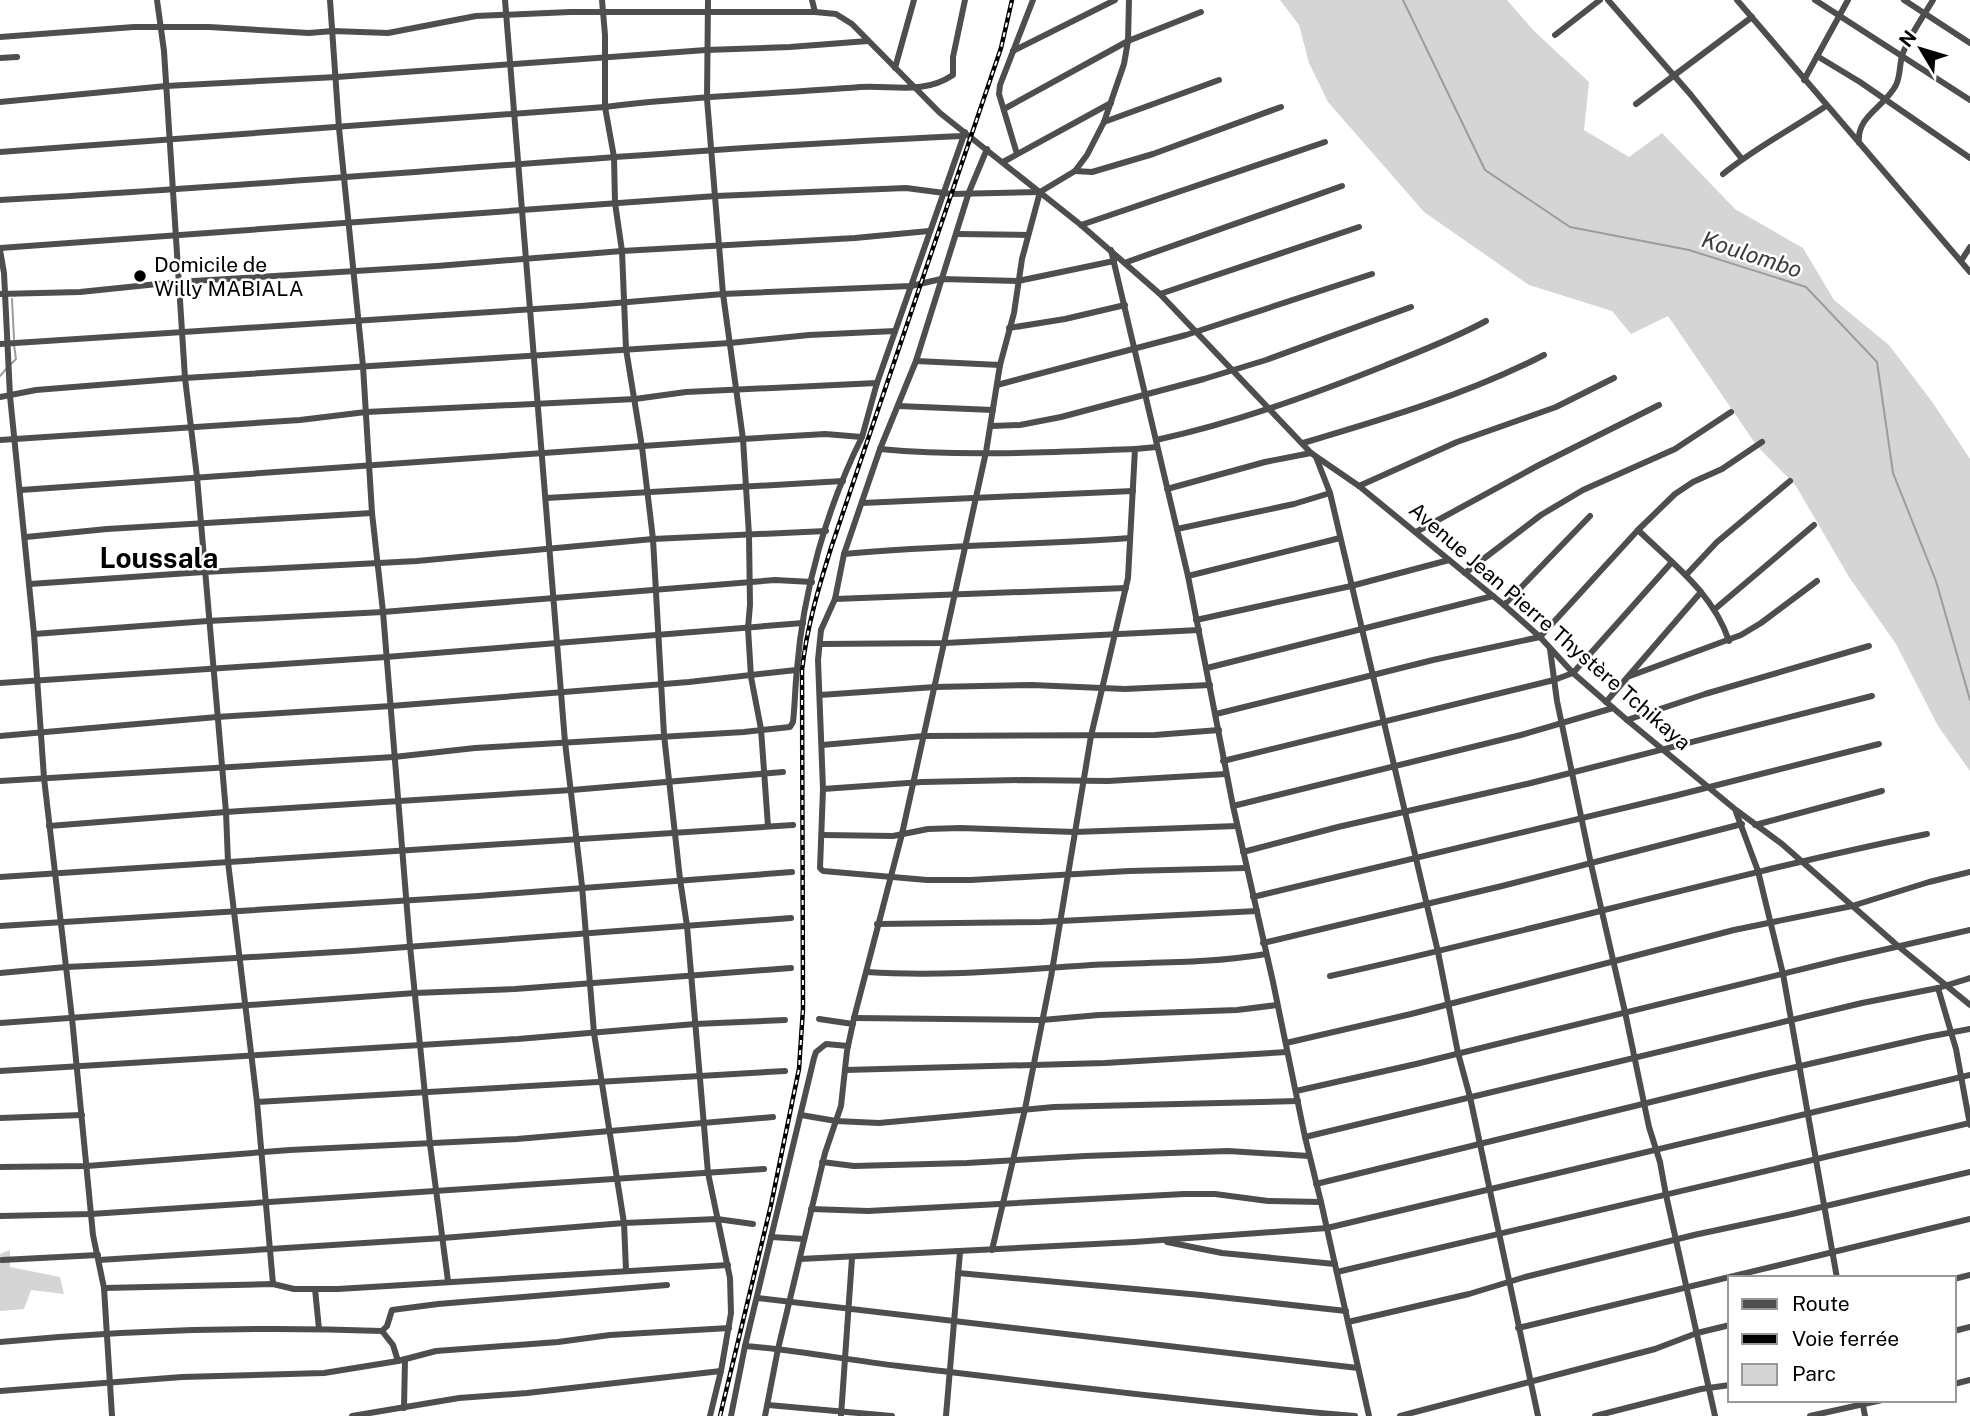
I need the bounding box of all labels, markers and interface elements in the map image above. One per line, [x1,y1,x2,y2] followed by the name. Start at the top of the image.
[1886,14,1956,84] north arrow
[1894,26,1921,51] text: N
[1699,225,1805,283] water label: Koulombo
[154,252,304,301] place label: Domicile de Willy MABIALA
[132,268,148,284] marker: Domicile de Willy MABIALA
[1404,497,1696,755] street label: Avenue Jean Pierre Thystère Tchikaya
[100,541,218,574] district label: Loussala
[1728,1276,1956,1402] legend
[1792,1291,1850,1316] text: Route
[1792,1326,1899,1351] text: Voie ferrée
[1792,1361,1836,1386] text: Parc

